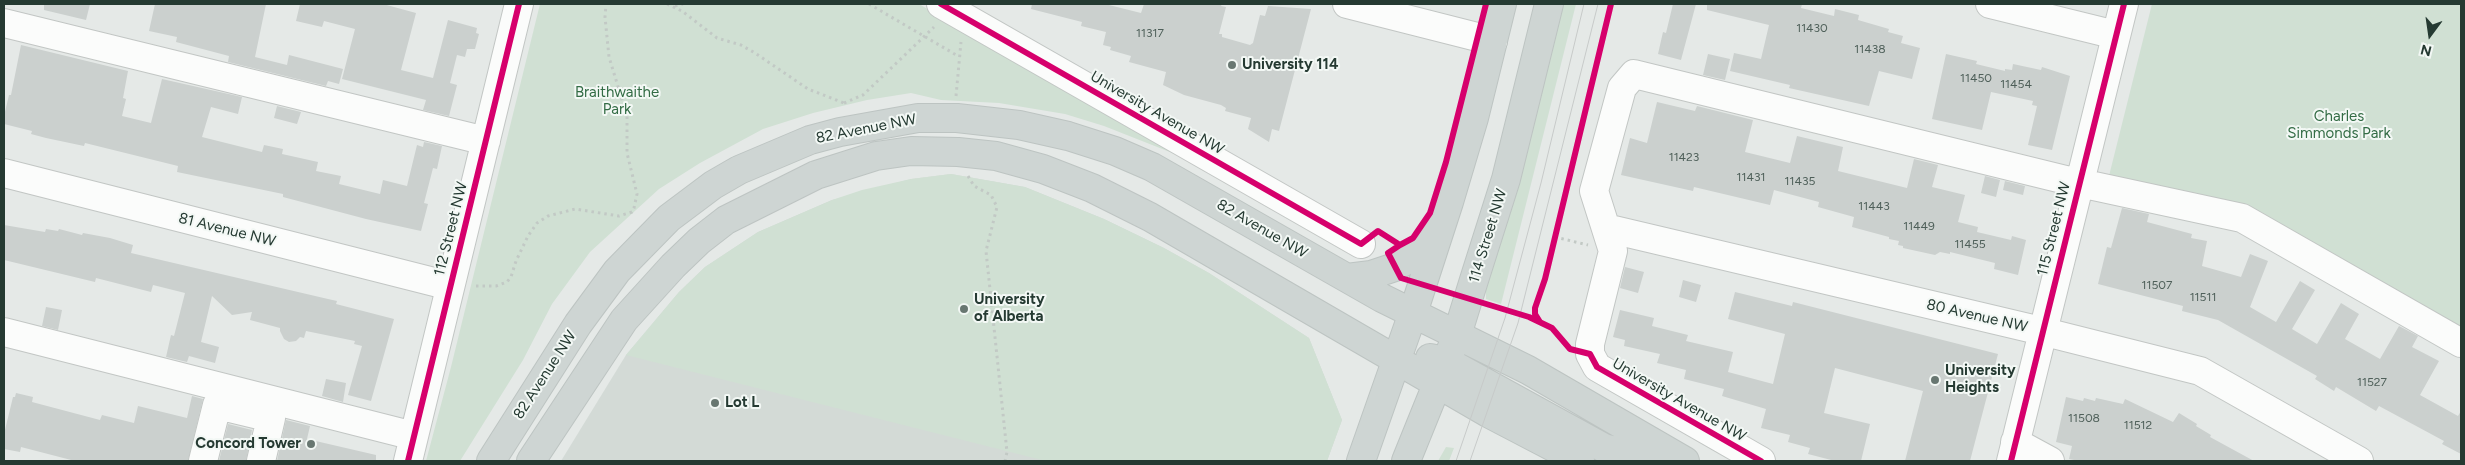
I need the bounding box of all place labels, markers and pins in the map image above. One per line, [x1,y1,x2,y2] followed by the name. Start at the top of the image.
[1242,56,1338,74] place label: University 114
[1226,59,1238,71] marker: University 114
[974,291,1045,326] place label: University of Alberta
[958,303,970,315] marker: University of Alberta
[1945,362,2016,397] place label: University Heights
[1929,374,1941,386] marker: University Heights
[725,394,759,412] place label: Lot L
[709,397,721,409] marker: Lot L
[195,435,301,453] place label: Concord Tower
[305,438,317,450] marker: Concord Tower

